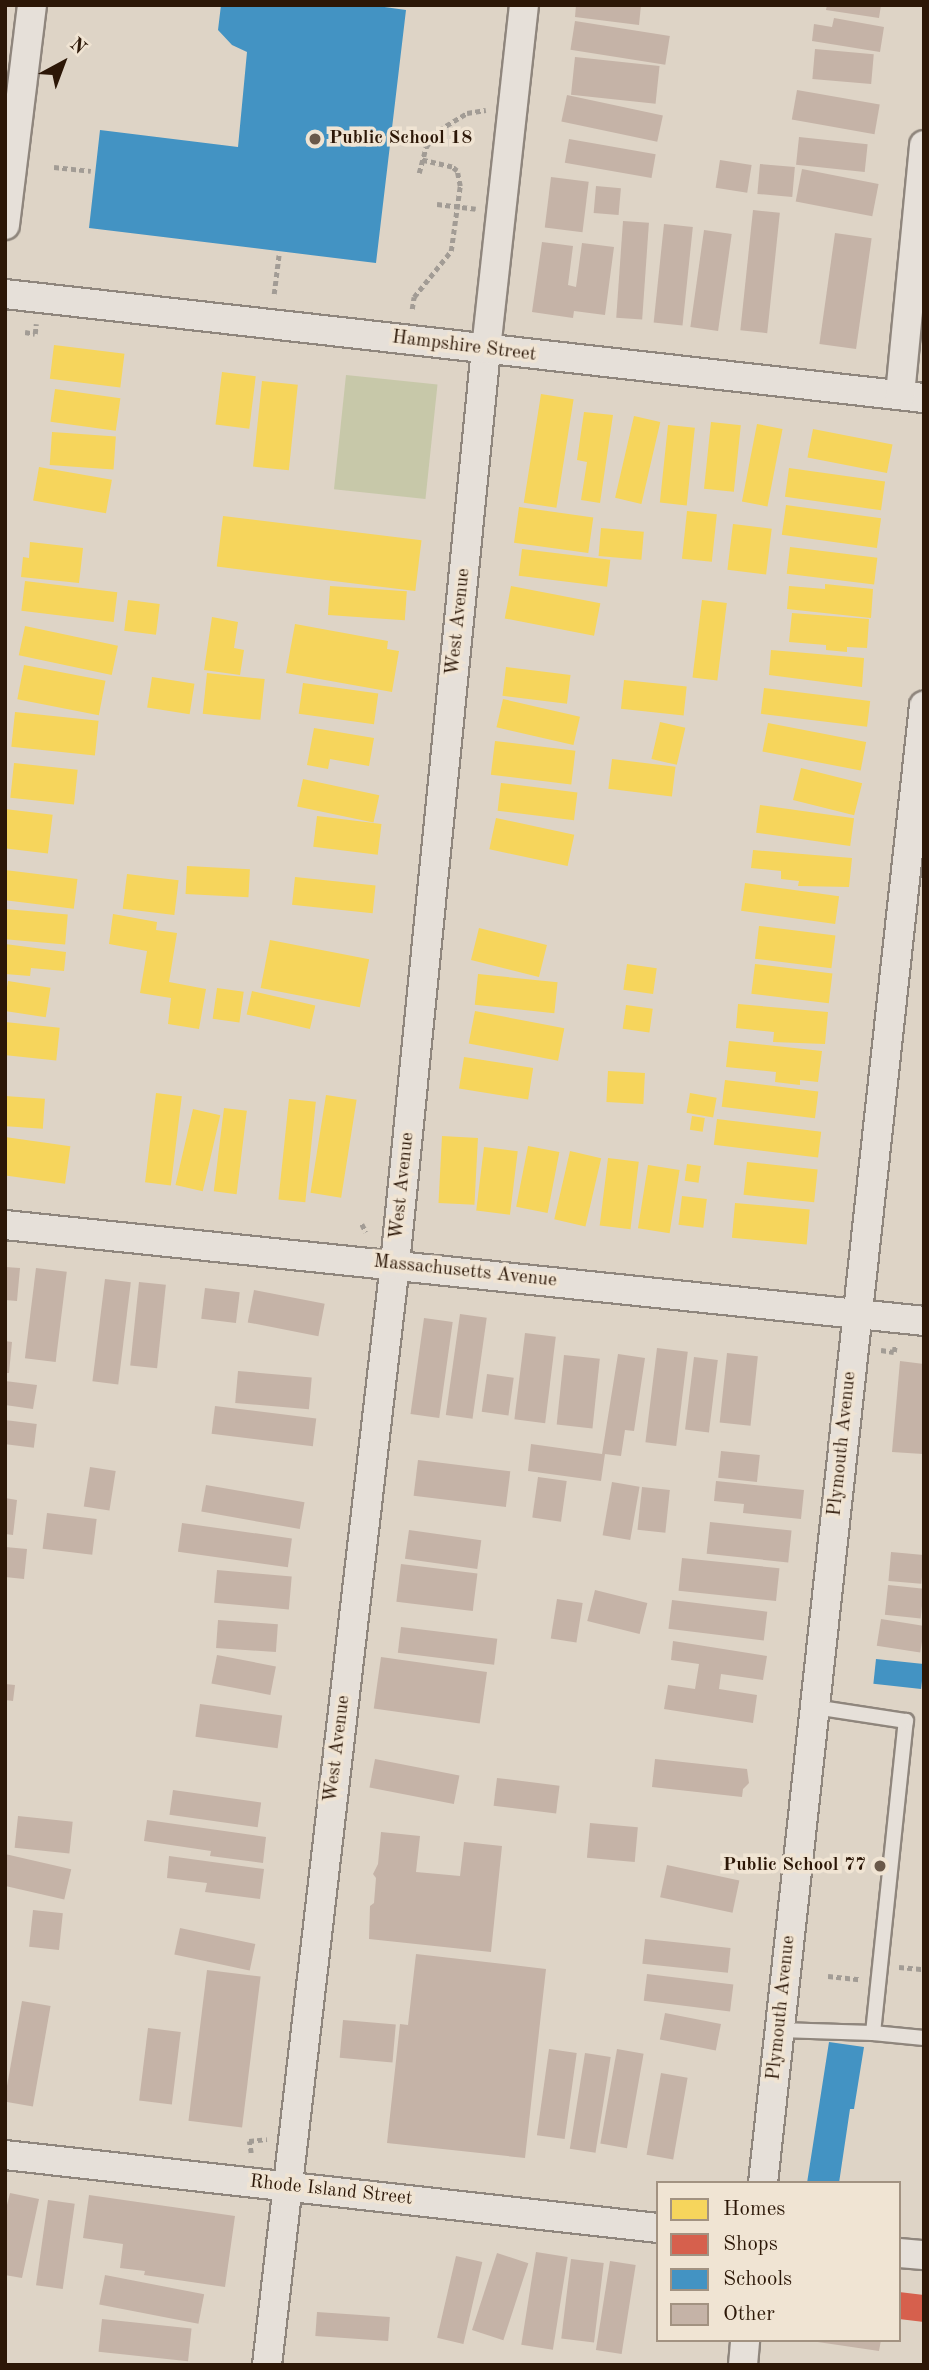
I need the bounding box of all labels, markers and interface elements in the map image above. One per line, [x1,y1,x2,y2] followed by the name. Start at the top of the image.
[28,28,98,98] north arrow
[65,35,89,59] text: N
[329,128,472,150] place label: Public School 18
[307,131,323,147] marker: Public School 18
[391,327,537,367] street label: Hampshire Street
[442,567,476,677] street label: West Avenue
[386,1131,420,1241] street label: West Avenue
[372,1251,558,1293] street label: Massachusetts Avenue
[824,1370,862,1518] street label: Plymouth Avenue
[320,1694,356,1804] street label: West Avenue
[723,1855,866,1877] place label: Public School 77
[872,1858,888,1874] marker: Public School 77
[763,1934,801,2082] street label: Plymouth Avenue
[249,2171,413,2211] street label: Rhode Island Street
[656,2181,901,2342] legend
[723,2199,785,2220] text: Homes
[723,2234,778,2255] text: Shops
[723,2269,792,2290] text: Schools
[723,2304,775,2325] text: Other

